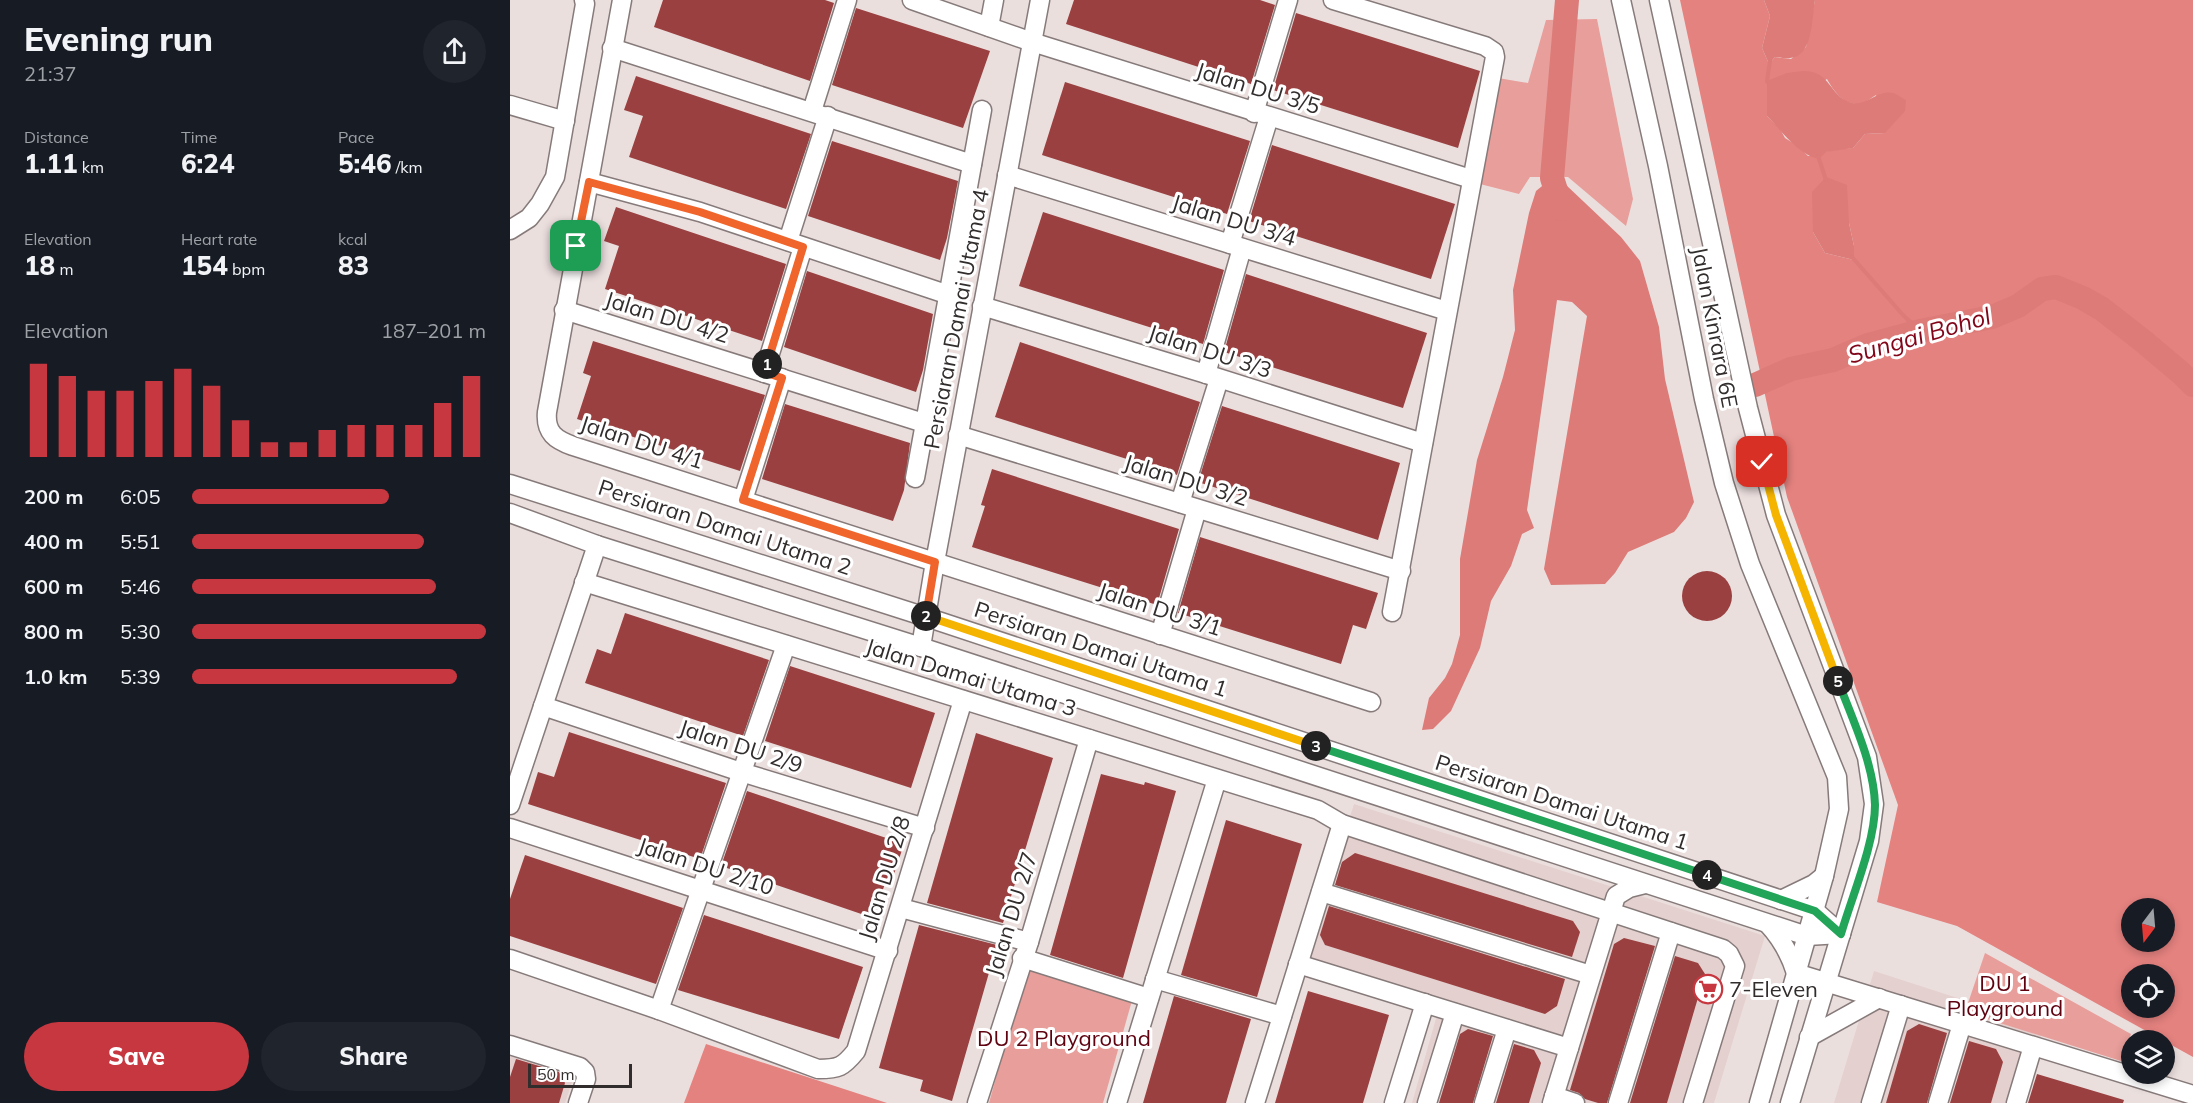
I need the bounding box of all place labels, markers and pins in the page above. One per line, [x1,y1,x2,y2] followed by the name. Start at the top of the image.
[550,220,601,271] pin
[752,349,782,379] pin: 1
[1736,436,1787,487] pin
[911,601,941,631] pin: 2
[1823,666,1853,696] pin: 5
[1301,731,1331,761] pin: 3
[1692,860,1722,890] pin: 4
[1692,973,1724,1005] supermarket icon: 7-Eleven
[1729,975,1818,1003] place label: 7-Eleven

